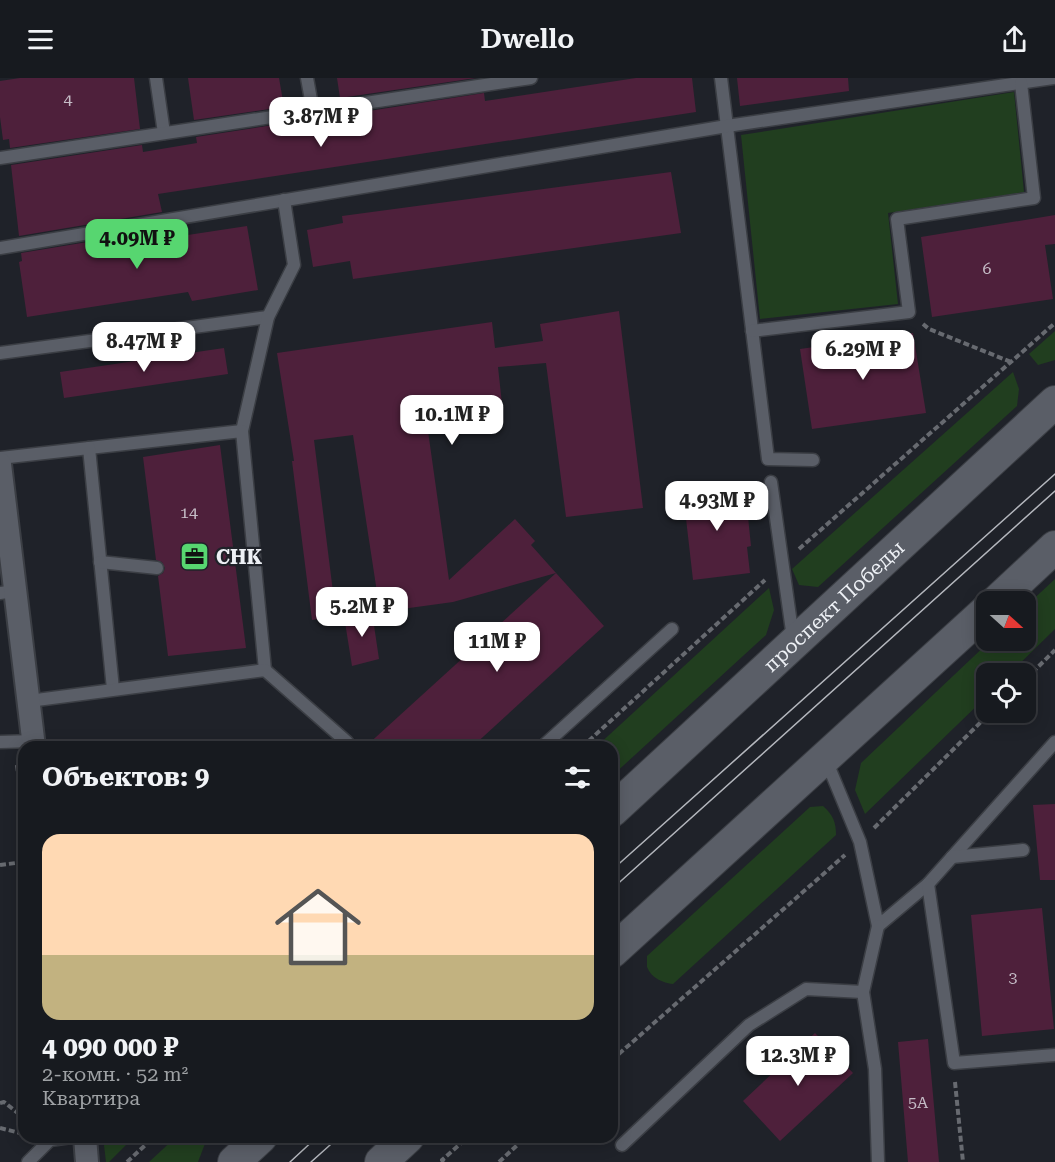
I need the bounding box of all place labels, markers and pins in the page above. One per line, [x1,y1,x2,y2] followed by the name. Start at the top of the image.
[266,97,376,148] pin: 3.87M ₽
[82,219,192,270] pin: 4.09M ₽
[89,322,199,373] pin: 8.47M ₽
[808,330,918,381] pin: 6.29M ₽
[397,395,507,446] pin: 10.1M ₽
[662,481,772,532] pin: 4.93M ₽
[179,541,211,573] office icon: СНК
[216,545,263,569] place label: СНК
[313,587,411,638] pin: 5.2M ₽
[455,622,539,673] pin: 11M ₽
[743,1036,853,1087] pin: 12.3M ₽

